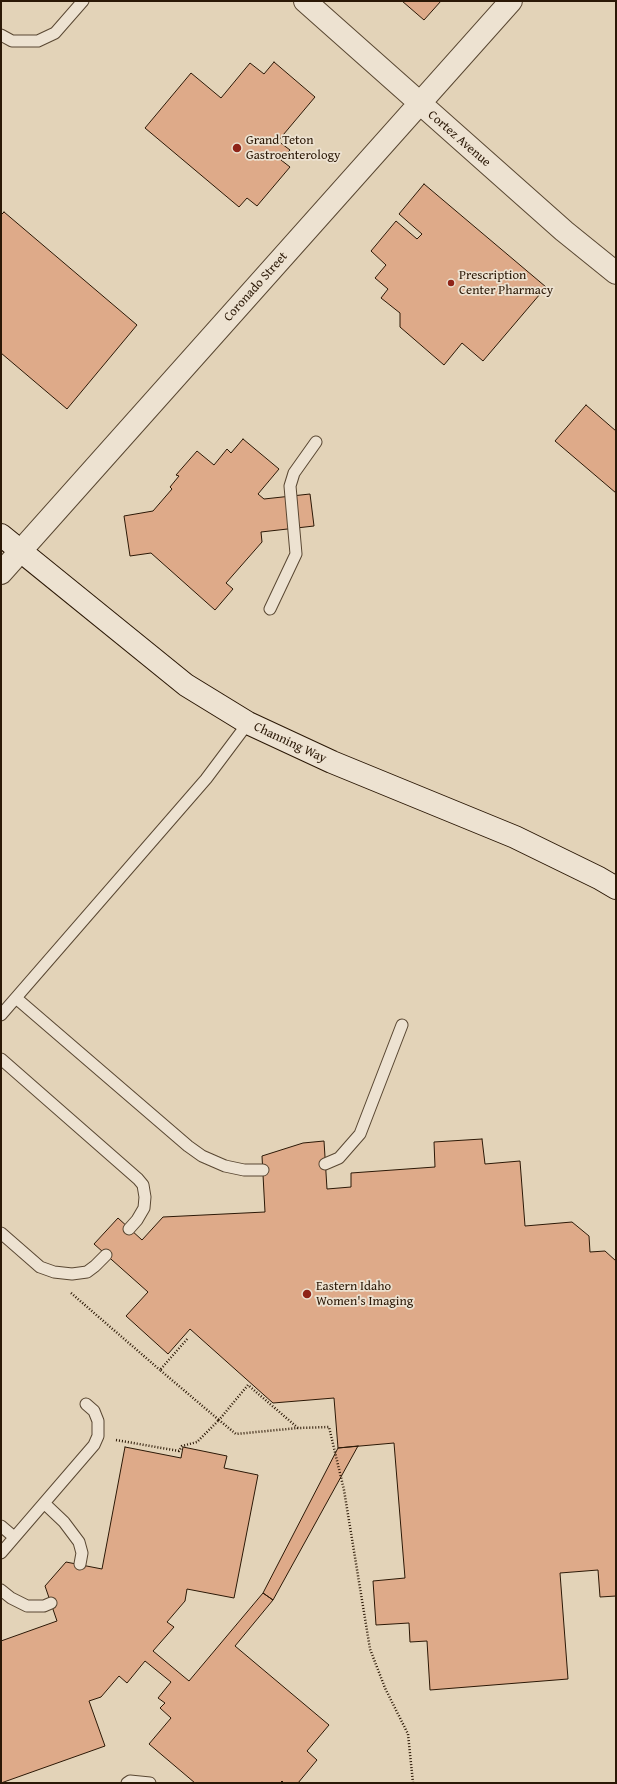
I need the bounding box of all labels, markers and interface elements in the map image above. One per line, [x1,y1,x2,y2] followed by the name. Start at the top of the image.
[424,107,494,171] street label: Cortez Avenue
[246,133,340,164] place label: Grand Teton Gastroenterology
[231,142,243,154] marker: Grand Teton Gastroenterology
[221,249,291,325] street label: Coronado Street
[459,268,553,299] place label: Prescription Center Pharmacy
[446,278,456,288] marker: Prescription Center Pharmacy
[251,719,329,767] street label: Channing Way
[316,1279,413,1310] place label: Eastern Idaho Women's Imaging
[301,1288,313,1300] marker: Eastern Idaho Women's Imaging

